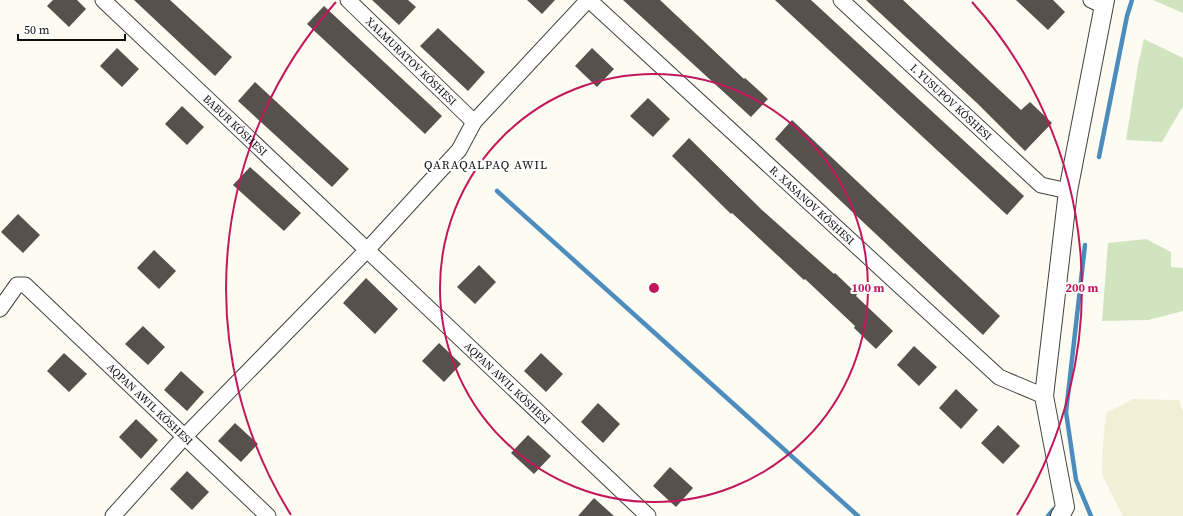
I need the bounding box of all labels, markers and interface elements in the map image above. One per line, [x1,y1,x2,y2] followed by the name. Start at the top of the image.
[362,14,460,109] street label: XALMURATOV KÓSHESI
[18,16,125,42] scale bar
[24,22,50,38] text: 50 m
[907,60,995,143] street label: I. YUSUPOV KÓSHESI
[200,91,271,159] street label: BABUR KÓSHESI
[424,157,548,173] district label: QARAQALPAQ AWIL
[766,162,858,248] street label: R. XASANOV KÓSHESI
[852,280,885,296] text: 100 m
[1066,280,1099,296] text: 200 m
[647,281,661,295] centre of rings
[461,339,554,427] street label: AQPAN AWIL KÓSHESI
[104,359,196,448] street label: AQPAN AWIL KÓSHESI

